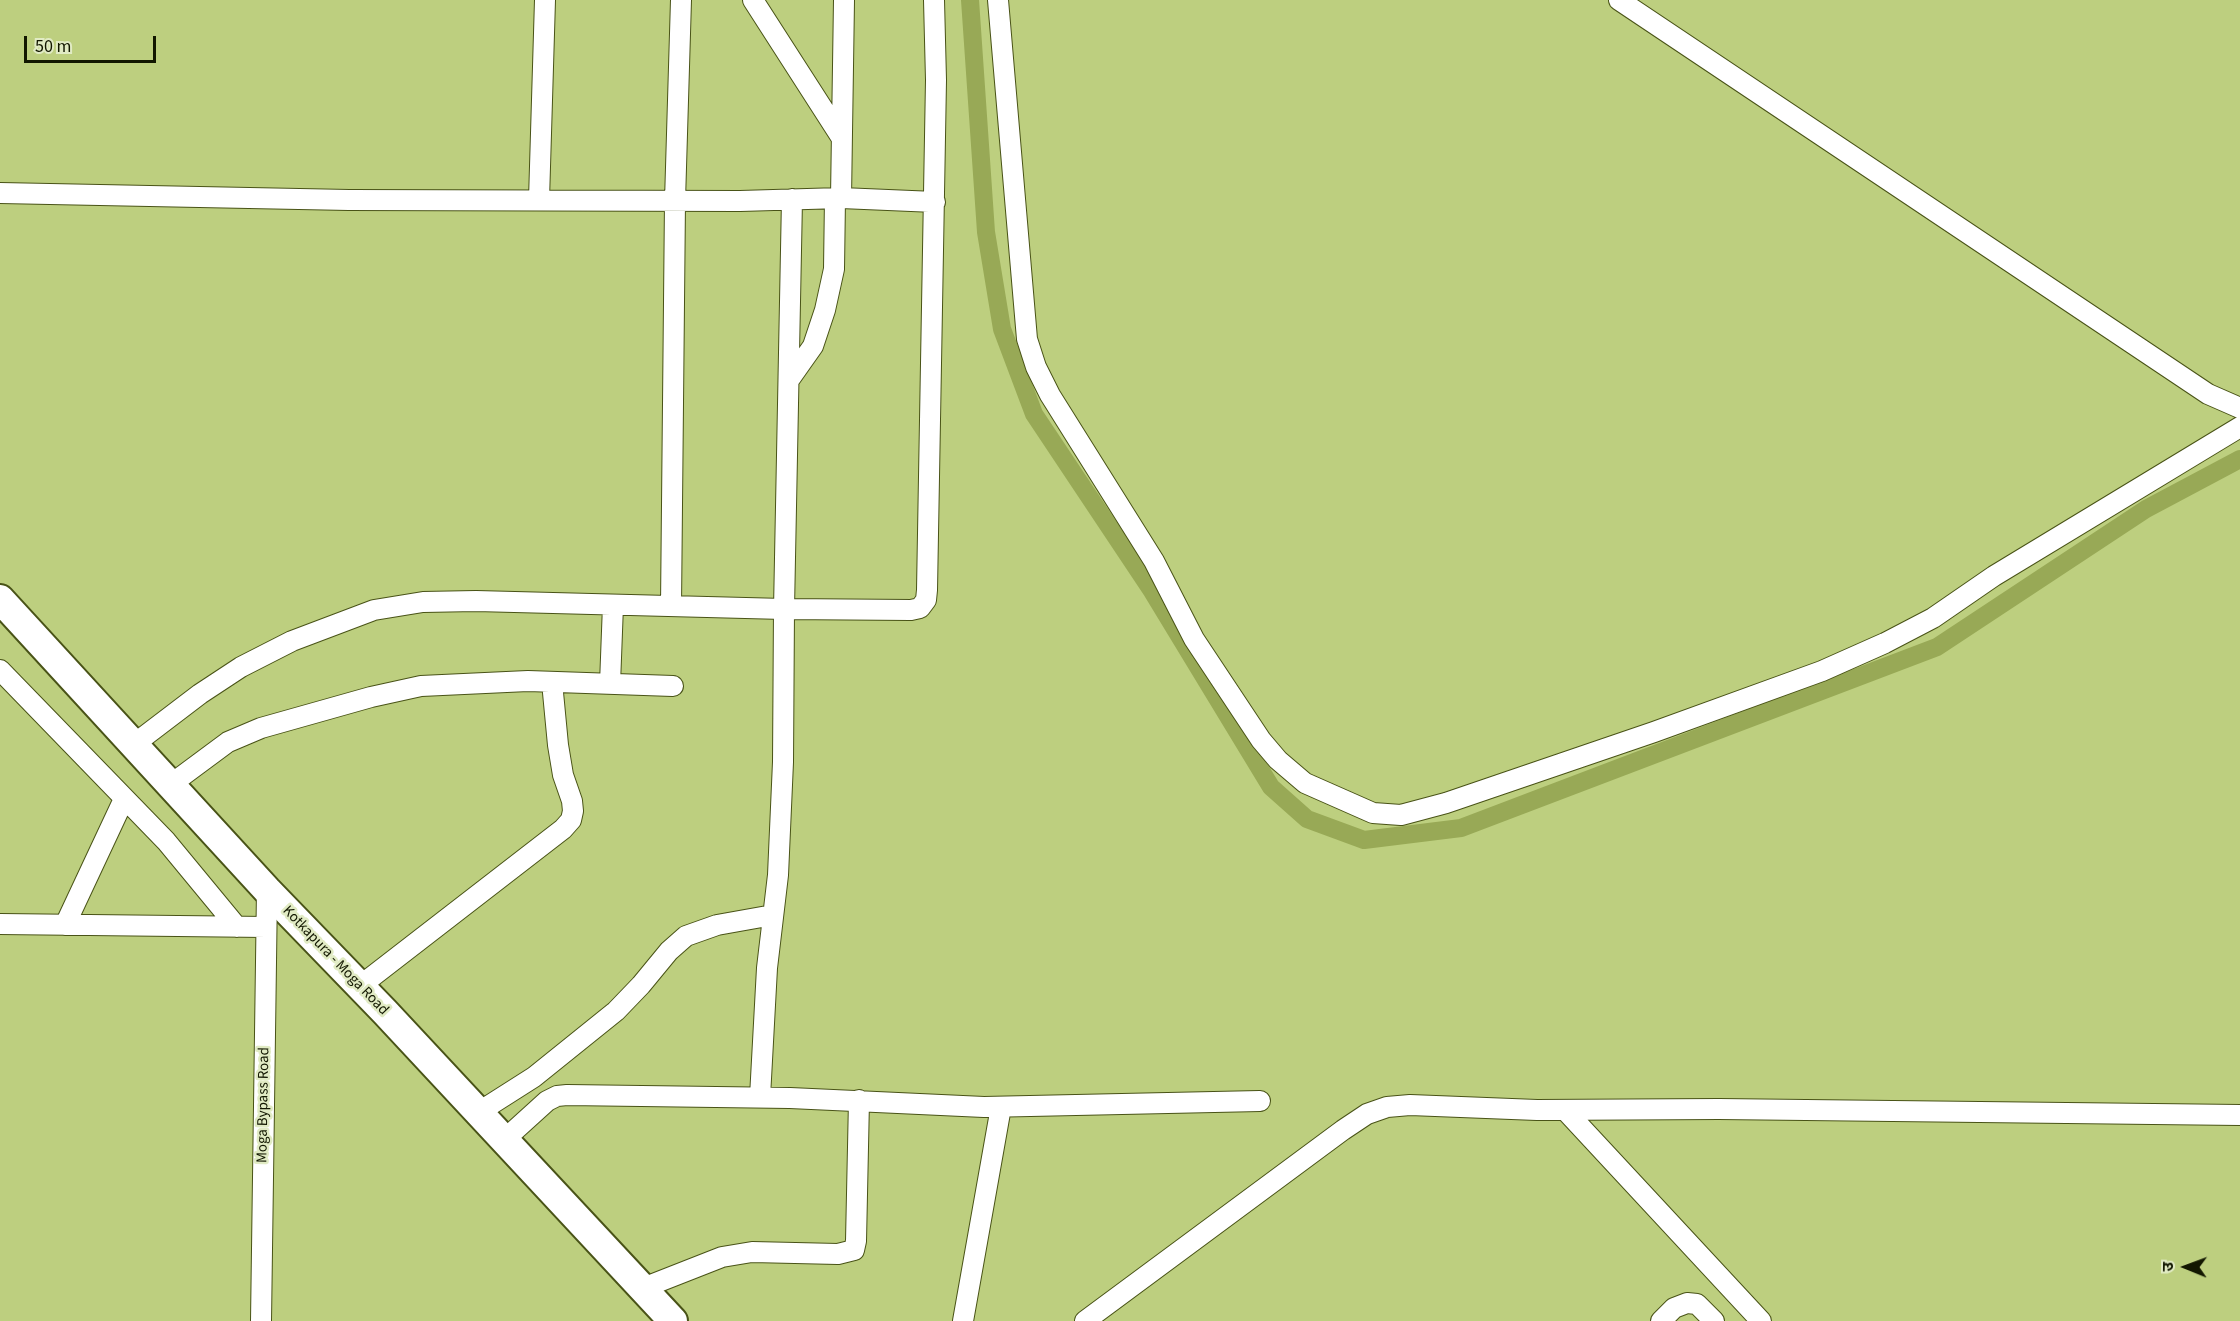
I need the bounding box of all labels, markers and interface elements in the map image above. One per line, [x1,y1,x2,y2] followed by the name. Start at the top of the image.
[27,24,159,62] scale bar
[35,34,71,59] text: 50 m
[278,903,392,1019] street label: Kotkapura - Moga Road
[254,1047,274,1163] street label: Moga Bypass Road
[2156,1237,2216,1297] north arrow
[2157,1262,2179,1272] text: उ

